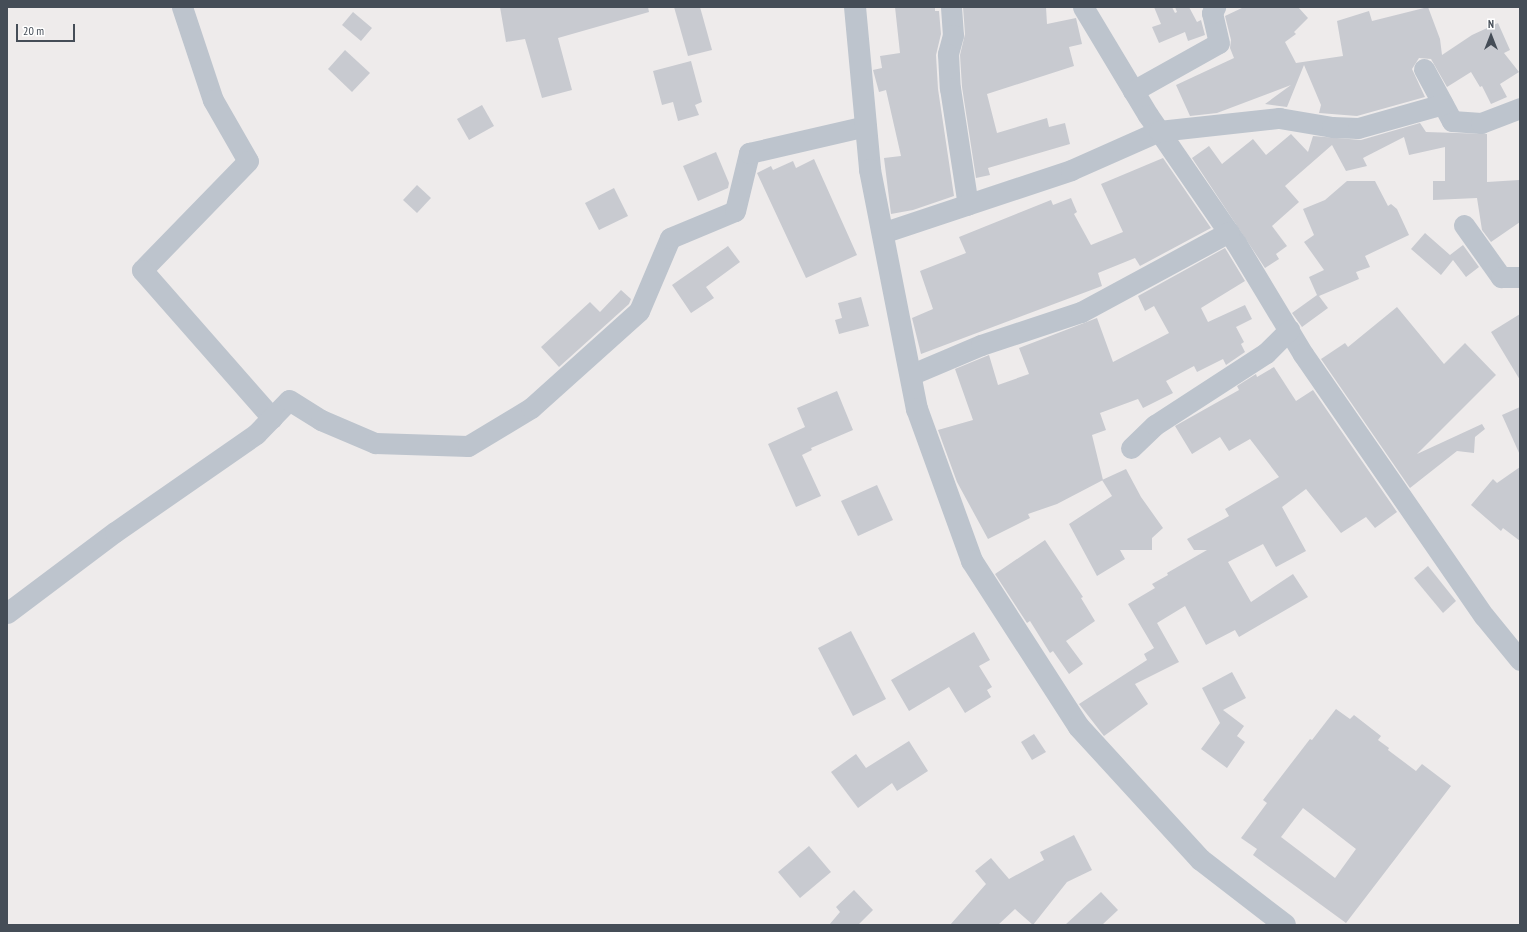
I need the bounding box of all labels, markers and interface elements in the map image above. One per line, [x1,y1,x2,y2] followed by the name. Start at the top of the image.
[18,16,77,42] scale bar
[1471,16,1511,56] north arrow
[1488,17,1494,31] text: N
[23,23,44,38] text: 20 m

